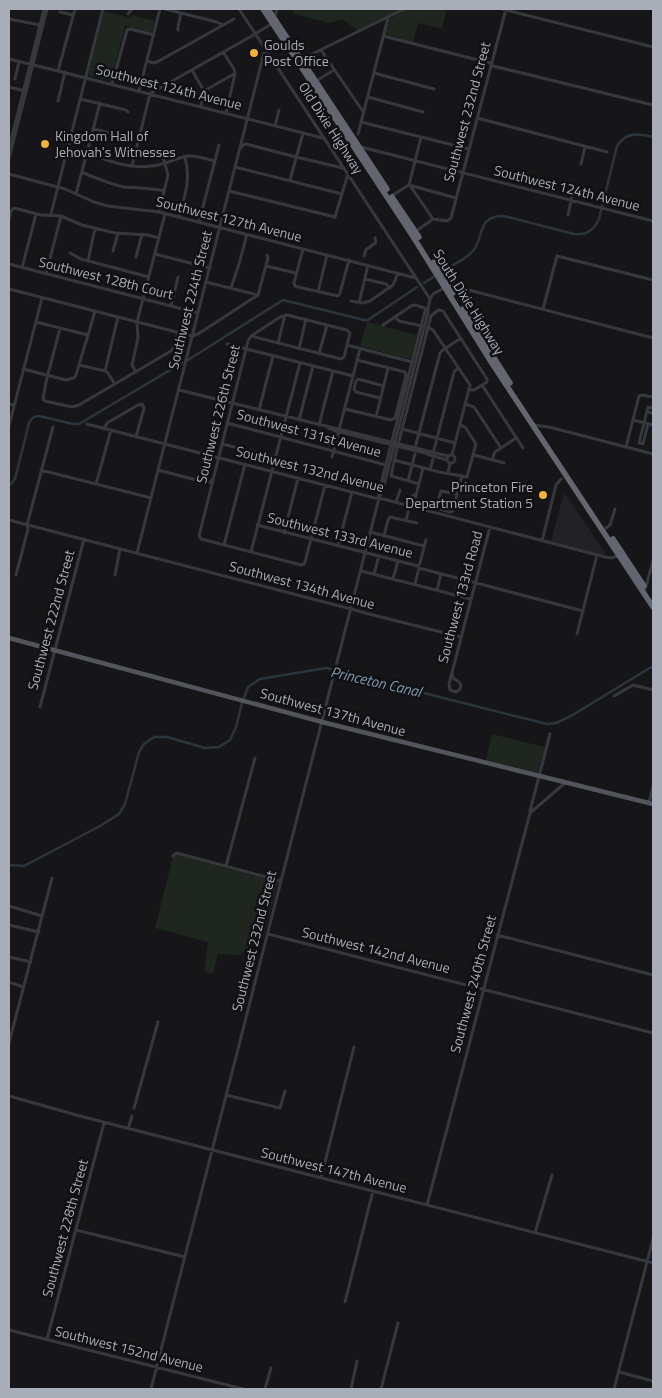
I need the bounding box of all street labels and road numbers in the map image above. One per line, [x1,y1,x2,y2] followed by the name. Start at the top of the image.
[438,39,495,184] street label: Southwest 232nd Street
[94,58,244,115] street label: Southwest 124th Avenue
[294,78,369,178] street label: Old Dixie Highway
[492,159,642,216] street label: Southwest 124th Avenue
[154,190,304,247] street label: Southwest 127th Avenue
[162,228,217,371] street label: Southwest 224th Street
[428,245,511,359] street label: South Dixie Highway
[37,251,176,304] street label: Southwest 128th Court
[190,342,245,485] street label: Southwest 226th Street
[235,403,384,462] street label: Southwest 131st Avenue
[234,440,387,497] street label: Southwest 132nd Avenue
[265,506,415,563] street label: Southwest 133rd Avenue
[432,529,487,665] street label: Southwest 133rd Road
[22,547,79,692] street label: Southwest 222nd Street
[227,555,377,614] street label: Southwest 134th Avenue
[258,682,408,741] street label: Southwest 137th Avenue
[226,868,281,1014] street label: Southwest 232nd Street
[444,912,501,1055] street label: Southwest 240th Street
[300,921,453,978] street label: Southwest 142nd Avenue
[259,1141,409,1198] street label: Southwest 147th Avenue
[36,1156,93,1299] street label: Southwest 228th Street
[53,1320,206,1377] street label: Southwest 152nd Avenue

